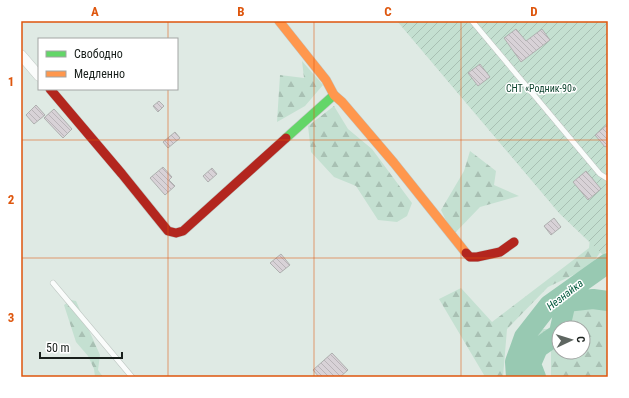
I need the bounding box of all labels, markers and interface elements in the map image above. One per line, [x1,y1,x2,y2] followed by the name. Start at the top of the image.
[91,4,99,19] text: A
[237,4,245,19] text: B
[384,4,392,19] text: C
[530,4,538,19] text: D
[38,38,178,90] legend
[74,47,123,61] text: Свободно
[74,67,125,81] text: Медленно
[8,74,14,89] text: 1
[506,83,576,94] park label: СНТ «Родник-90»
[8,192,15,207] text: 2
[544,277,586,313] water label: Незнайка
[8,310,14,325] text: 3
[551,320,591,360] north arrow
[40,334,122,360] scale bar
[574,336,587,343] text: С
[46,341,70,355] text: 50 m

